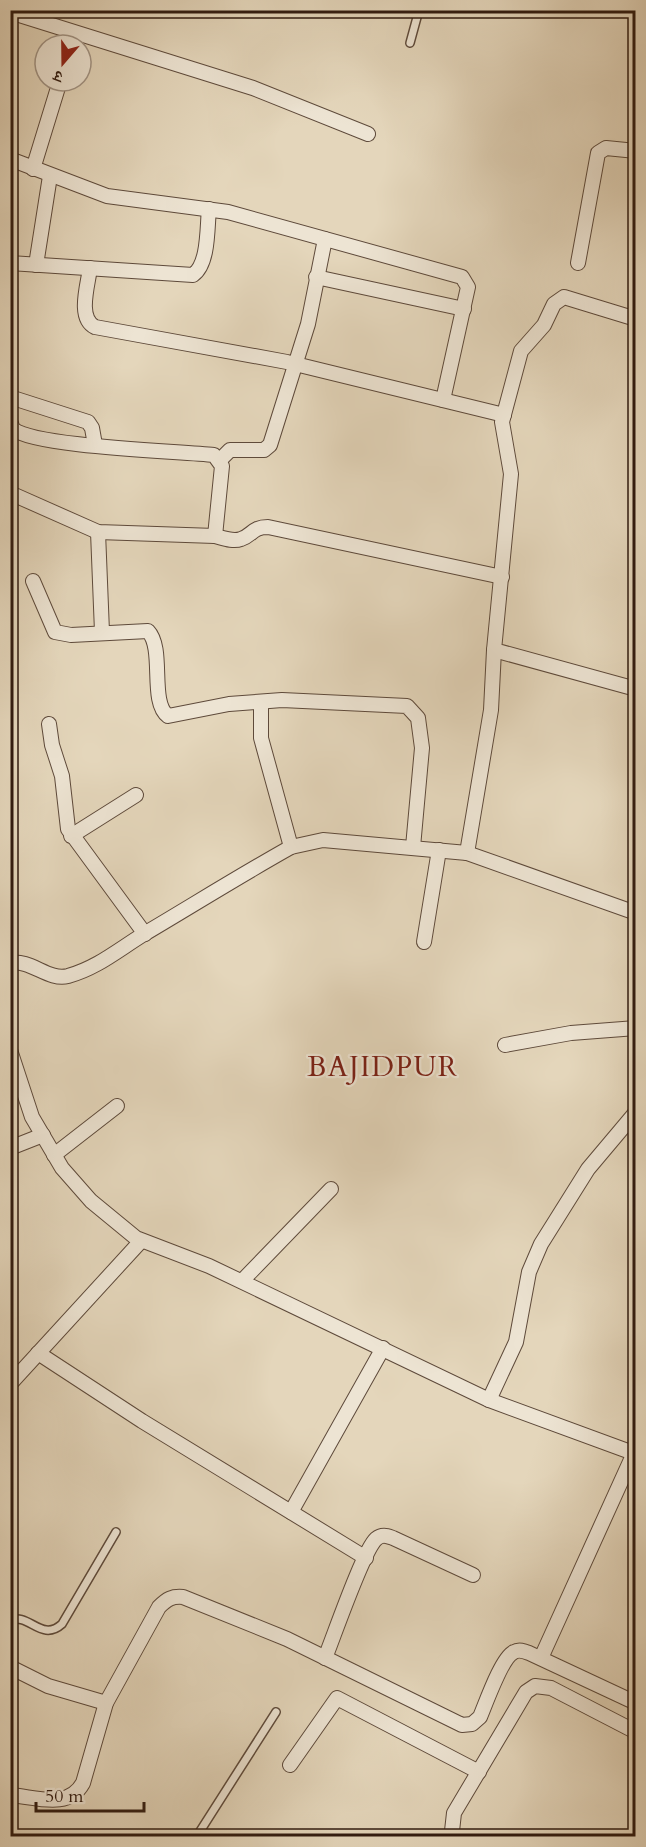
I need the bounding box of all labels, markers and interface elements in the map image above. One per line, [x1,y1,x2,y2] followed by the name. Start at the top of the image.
[33,33,93,93] north arrow
[49,64,67,88] text: उ
[307,1048,459,1086] district label: BAJIDPUR
[36,1775,144,1813] scale bar
[45,1784,84,1809] text: 50 m

